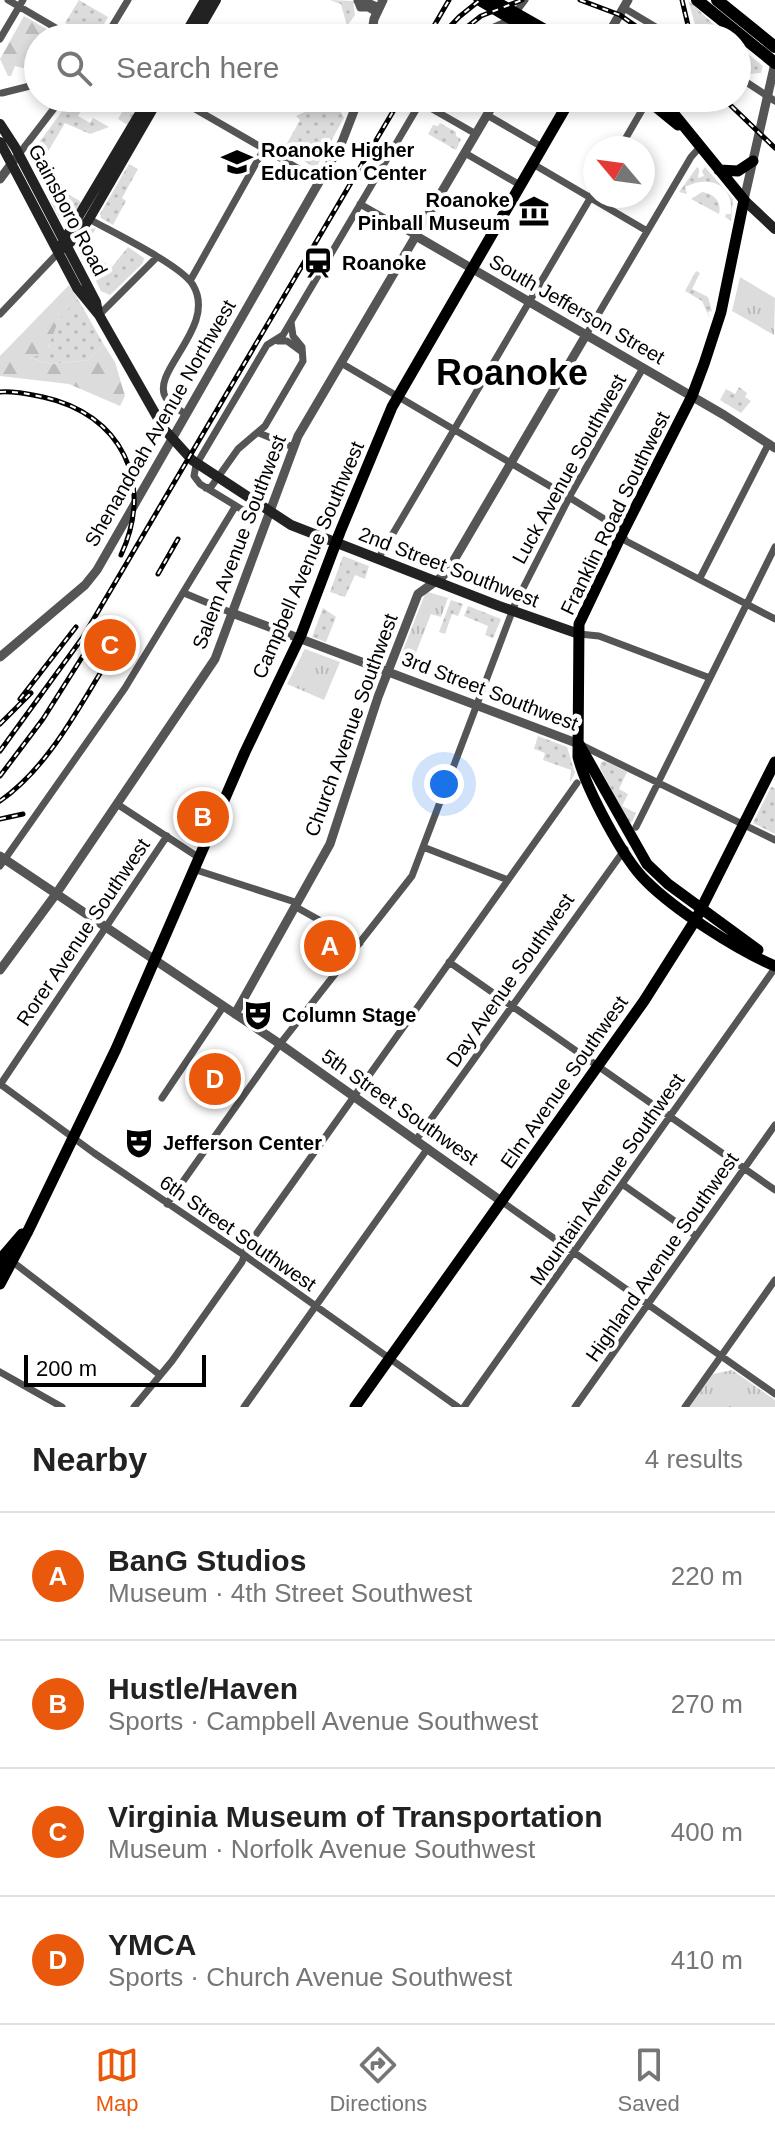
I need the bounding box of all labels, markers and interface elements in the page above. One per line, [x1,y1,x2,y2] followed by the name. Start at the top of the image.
[24,24,751,112] search box
[52,46,96,90] icon: search
[116,51,279,84] text: Search here
[583,136,655,208] north arrow
[261,139,427,184] place label: Roanoke Higher Education Center
[24,141,112,279] street label: Gainsboro Road
[220,145,254,179] school or university icon: Roanoke Higher Education Center
[358,189,510,234] place label: Roanoke Pinball Museum
[517,194,551,228] museum icon: Roanoke Pinball Museum
[301,246,335,280] station icon: Roanoke
[485,250,669,368] street label: South Jefferson Street
[342,252,426,274] place label: Roanoke
[80,295,240,550] street label: Shenandoah Avenue Northwest
[436,352,588,393] district label: Roanoke
[508,370,630,568] street label: Luck Avenue Southwest
[556,407,674,618] street label: Franklin Road Southwest
[188,431,290,652] street label: Salem Avenue Southwest
[248,438,368,682] street label: Campbell Avenue Southwest
[356,522,543,612] street label: 2nd Street Southwest
[300,610,402,839] street label: Church Avenue Southwest
[84,615,136,675] pin: C
[399,647,582,735] street label: 3rd Street Southwest
[424,764,464,804] your location
[177,787,229,847] pin: B
[12,834,154,1030] street label: Rorer Avenue Southwest
[442,889,578,1071] street label: Day Avenue Southwest
[304,916,356,976] pin: A
[496,991,632,1172] street label: Elm Avenue Southwest
[241,998,275,1032] theatre icon: Column Stage
[282,1004,416,1026] place label: Column Stage
[318,1045,483,1170] street label: 5th Street Southwest
[189,1049,241,1109] pin: D
[525,1069,689,1289] street label: Mountain Avenue Southwest
[122,1126,156,1160] theatre icon: Jefferson Center
[163,1132,322,1154] place label: Jefferson Center
[581,1148,743,1366] street label: Highland Avenue Southwest
[156,1171,321,1296] street label: 6th Street Southwest
[24,1351,206,1387] scale bar
[36,1356,97,1381] text: 200 m
[32,1440,147,1478] text: Nearby
[645,1444,743,1474] text: 4 results
[108,1544,306,1577] text: BanG Studios
[49,1561,67,1591] text: A
[671,1561,743,1591] text: 220 m
[108,1578,472,1608] text: Museum · 4th Street Southwest
[108,1672,298,1705] text: Hustle/Haven
[49,1689,67,1719] text: B
[671,1689,743,1719] text: 270 m
[108,1706,538,1736] text: Sports · Campbell Avenue Southwest
[108,1800,603,1833] text: Virginia Museum of Transportation
[49,1817,67,1847] text: C
[671,1817,743,1847] text: 400 m
[108,1834,535,1864] text: Museum · Norfolk Avenue Southwest
[108,1928,196,1961] text: YMCA
[49,1945,67,1975] text: D
[671,1945,743,1975] text: 410 m
[108,1962,512,1992] text: Sports · Church Avenue Southwest
[95,2043,139,2117] tab: Map
[329,2043,427,2117] tab: Directions
[617,2043,680,2117] tab: Saved

